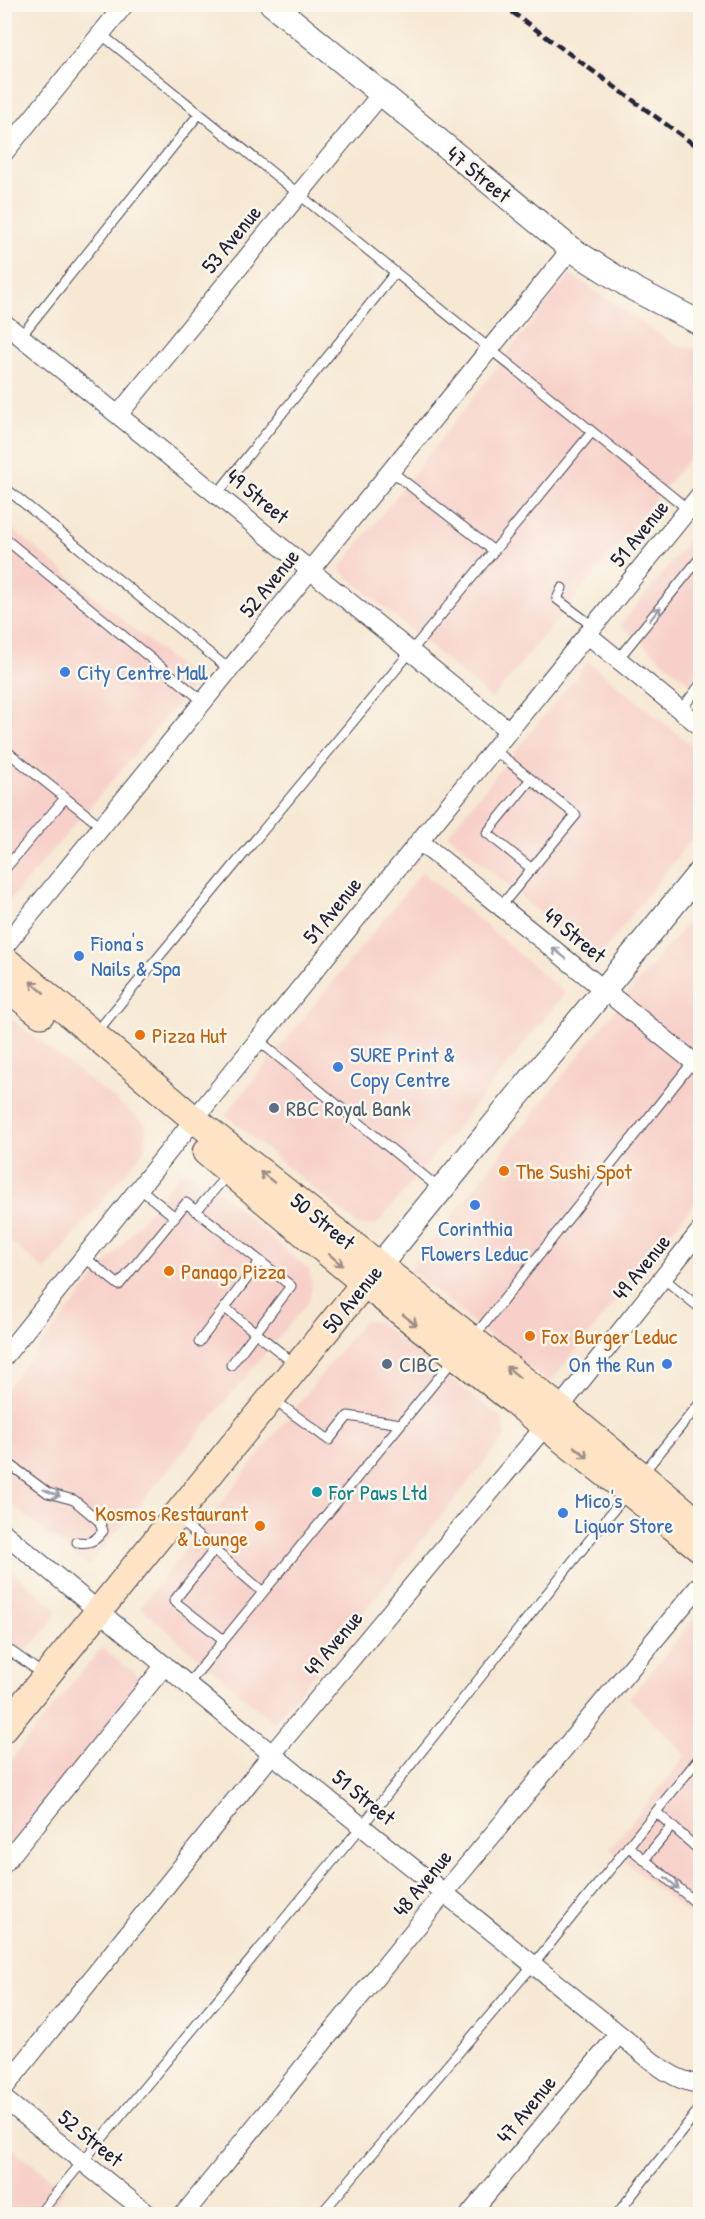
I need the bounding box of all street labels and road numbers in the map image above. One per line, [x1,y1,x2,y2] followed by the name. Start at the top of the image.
[440,139,518,210] street label: 47 Street
[194,198,268,280] street label: 53 Avenue
[220,461,296,531] street label: 49 Street
[603,493,675,573] street label: 51 Avenue
[232,542,306,624] street label: 52 Avenue
[296,870,368,950] street label: 51 Avenue
[537,900,613,970] street label: 49 Street
[284,1186,362,1257] street label: 50 Street
[605,1227,677,1306] street label: 49 Avenue
[315,1258,389,1340] street label: 50 Avenue
[297,1604,369,1682] street label: 49 Avenue
[326,1762,402,1832] street label: 51 Street
[386,1843,459,1923] street label: 48 Avenue
[489,2068,563,2150] street label: 47 Avenue
[52,2102,130,2174] street label: 52 Street

